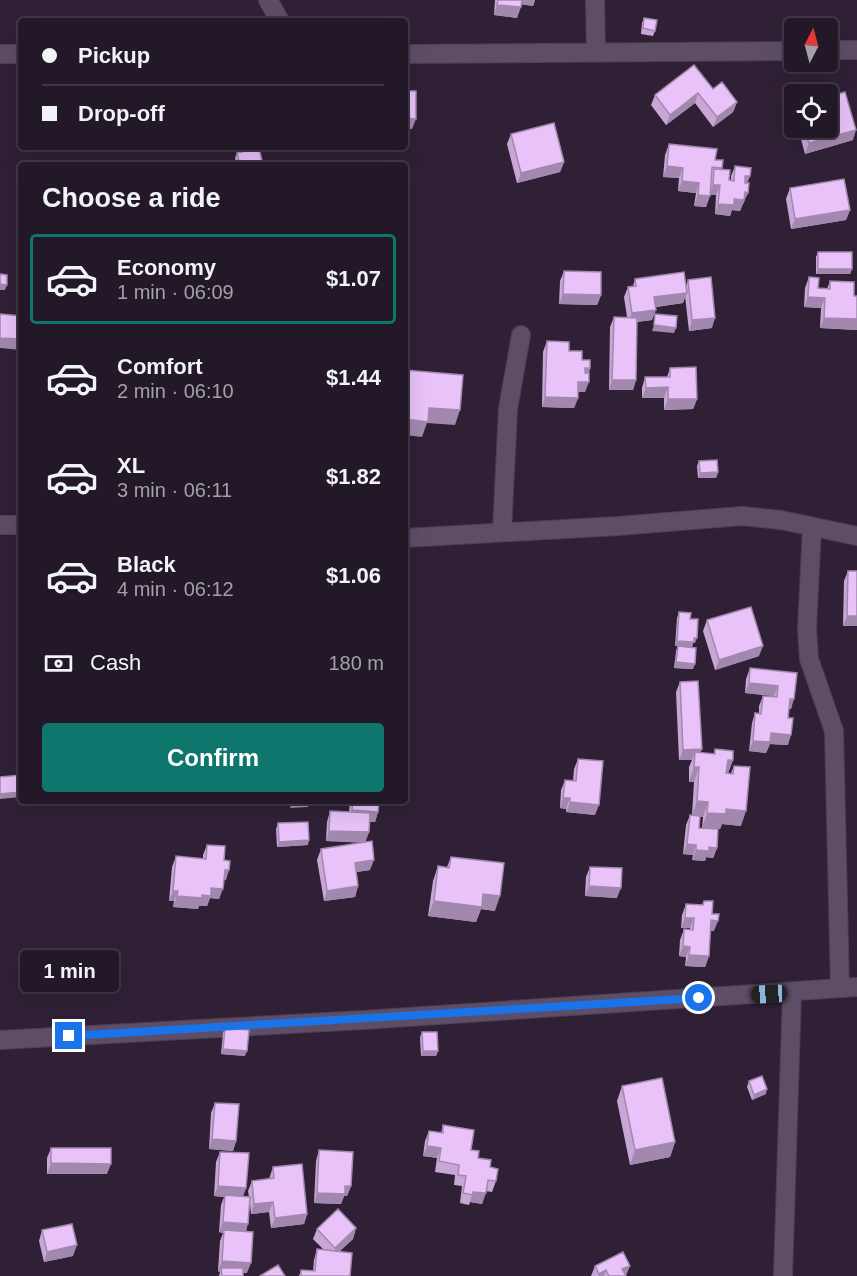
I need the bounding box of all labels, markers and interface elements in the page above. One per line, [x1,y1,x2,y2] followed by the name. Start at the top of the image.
[784,18,838,72] north arrow
[784,18,838,138] map controls
[78,43,150,68] text: Pickup
[784,84,838,138] button: locate
[78,101,165,126] text: Drop-off
[42,183,221,213] text: Choose a ride
[45,252,99,306] icon: car
[117,255,216,280] text: Economy
[326,266,381,291] text: $1.07
[117,281,234,303] text: 1 min · 06:09
[45,351,99,405] icon: car
[117,354,203,379] text: Comfort
[326,365,381,390] text: $1.44
[117,380,234,402] text: 2 min · 06:10
[45,450,99,504] icon: car
[117,453,145,478] text: XL
[326,464,381,489] text: $1.82
[117,479,232,501] text: 3 min · 06:11
[45,549,99,603] icon: car
[117,552,176,577] text: Black
[326,563,381,588] text: $1.06
[117,578,234,600] text: 4 min · 06:12
[42,647,75,680] icon: cash
[90,650,141,675] text: Cash
[328,652,384,674] text: 180 m
[42,723,384,792] button: Confirm
[20,949,118,991] callout: 1 min
[43,960,96,982] text: 1 min
[685,984,712,1011] route start
[751,984,787,1004] car
[55,1022,82,1049] route end

